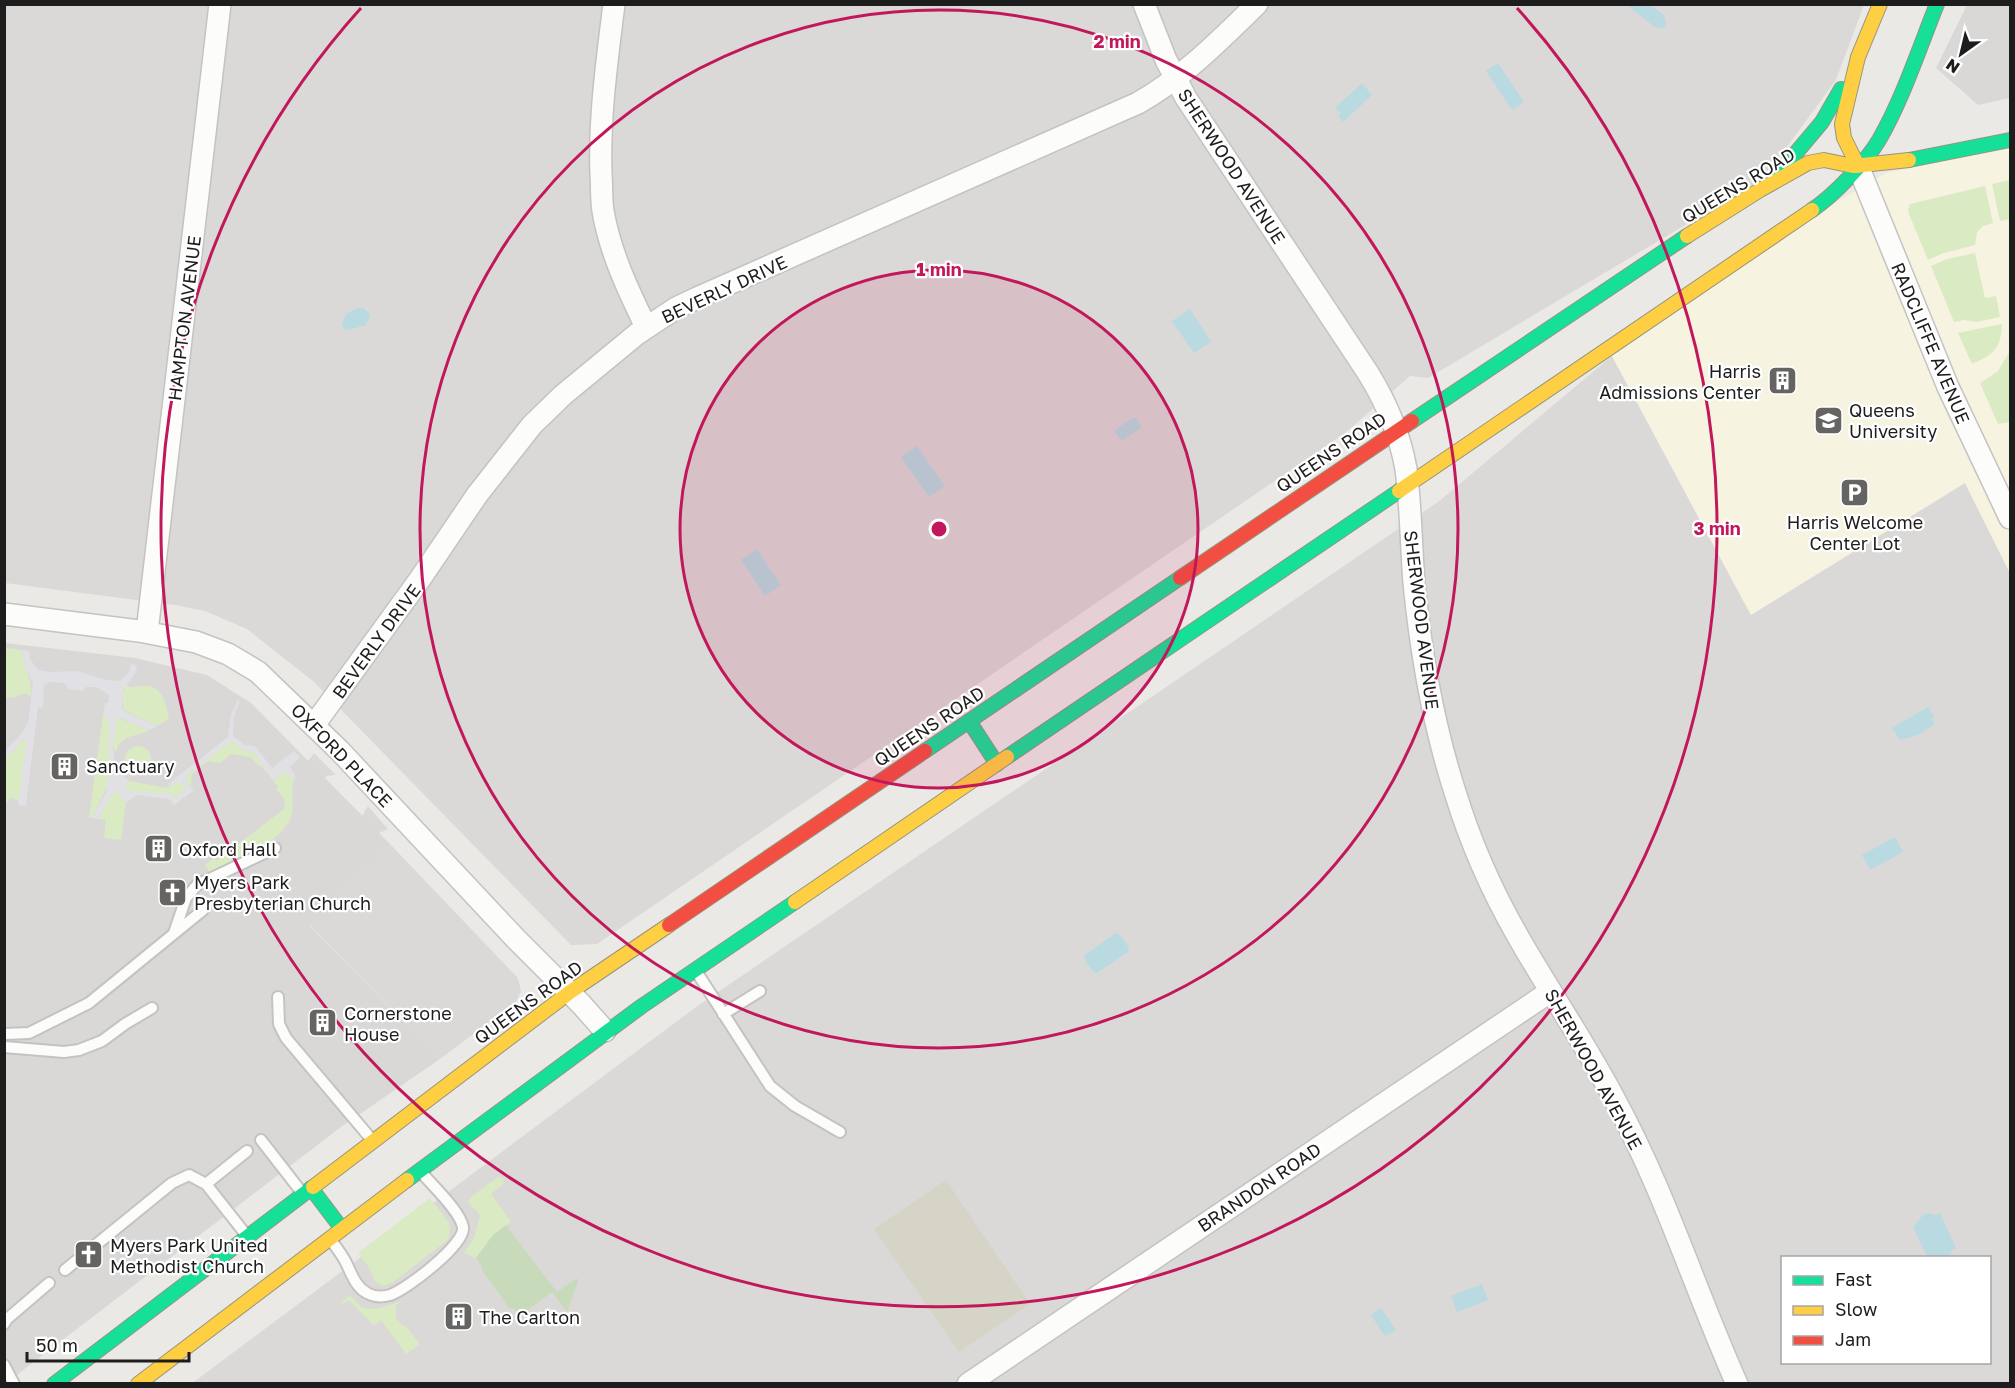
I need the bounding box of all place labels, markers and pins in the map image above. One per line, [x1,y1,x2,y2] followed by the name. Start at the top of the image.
[1599,360,1761,403] place label: Harris Admissions Center
[1766,365,1798,397] building icon: Harris Admissions Center
[1849,399,1937,442] place label: Queens University
[1812,404,1844,436] school or university icon: Queens University
[1839,477,1871,509] parking icon: Harris Welcome Center Lot
[1787,511,1923,554] place label: Harris Welcome Center Lot
[929,519,949,539] centre of rings
[49,750,81,782] building icon: Sanctuary
[86,755,174,777] place label: Sanctuary
[142,833,174,865] building icon: Oxford Hall
[179,838,277,860] place label: Oxford Hall
[194,871,371,914] place label: Myers Park Presbyterian Church
[157,876,189,908] church icon: Myers Park Presbyterian Church
[344,1002,452,1045] place label: Cornerstone House
[307,1007,339,1039] building icon: Cornerstone House
[110,1234,268,1277] place label: Myers Park United Methodist Church
[73,1239,105,1271] church icon: Myers Park United Methodist Church
[442,1301,474,1333] building icon: The Carlton
[479,1306,580,1328] place label: The Carlton

